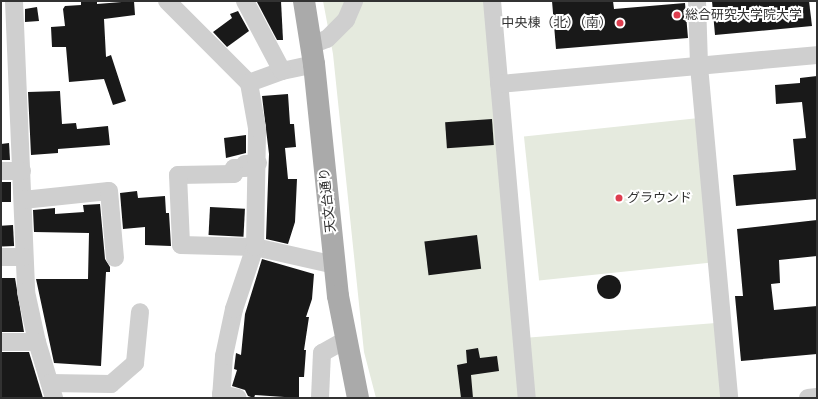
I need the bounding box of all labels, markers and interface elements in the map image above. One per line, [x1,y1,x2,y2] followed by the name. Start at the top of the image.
[685,7,802,23] place label: 総合研究大学院大学
[672,10,682,20] marker: 総合研究大学院大学
[502,15,612,31] place label: 中央棟（北）（南）
[615,18,625,28] marker: 中央棟（北）（南）
[317,167,339,233] street label: 天文台通り
[627,190,692,206] place label: グラウンド
[614,193,624,203] marker: グラウンド

